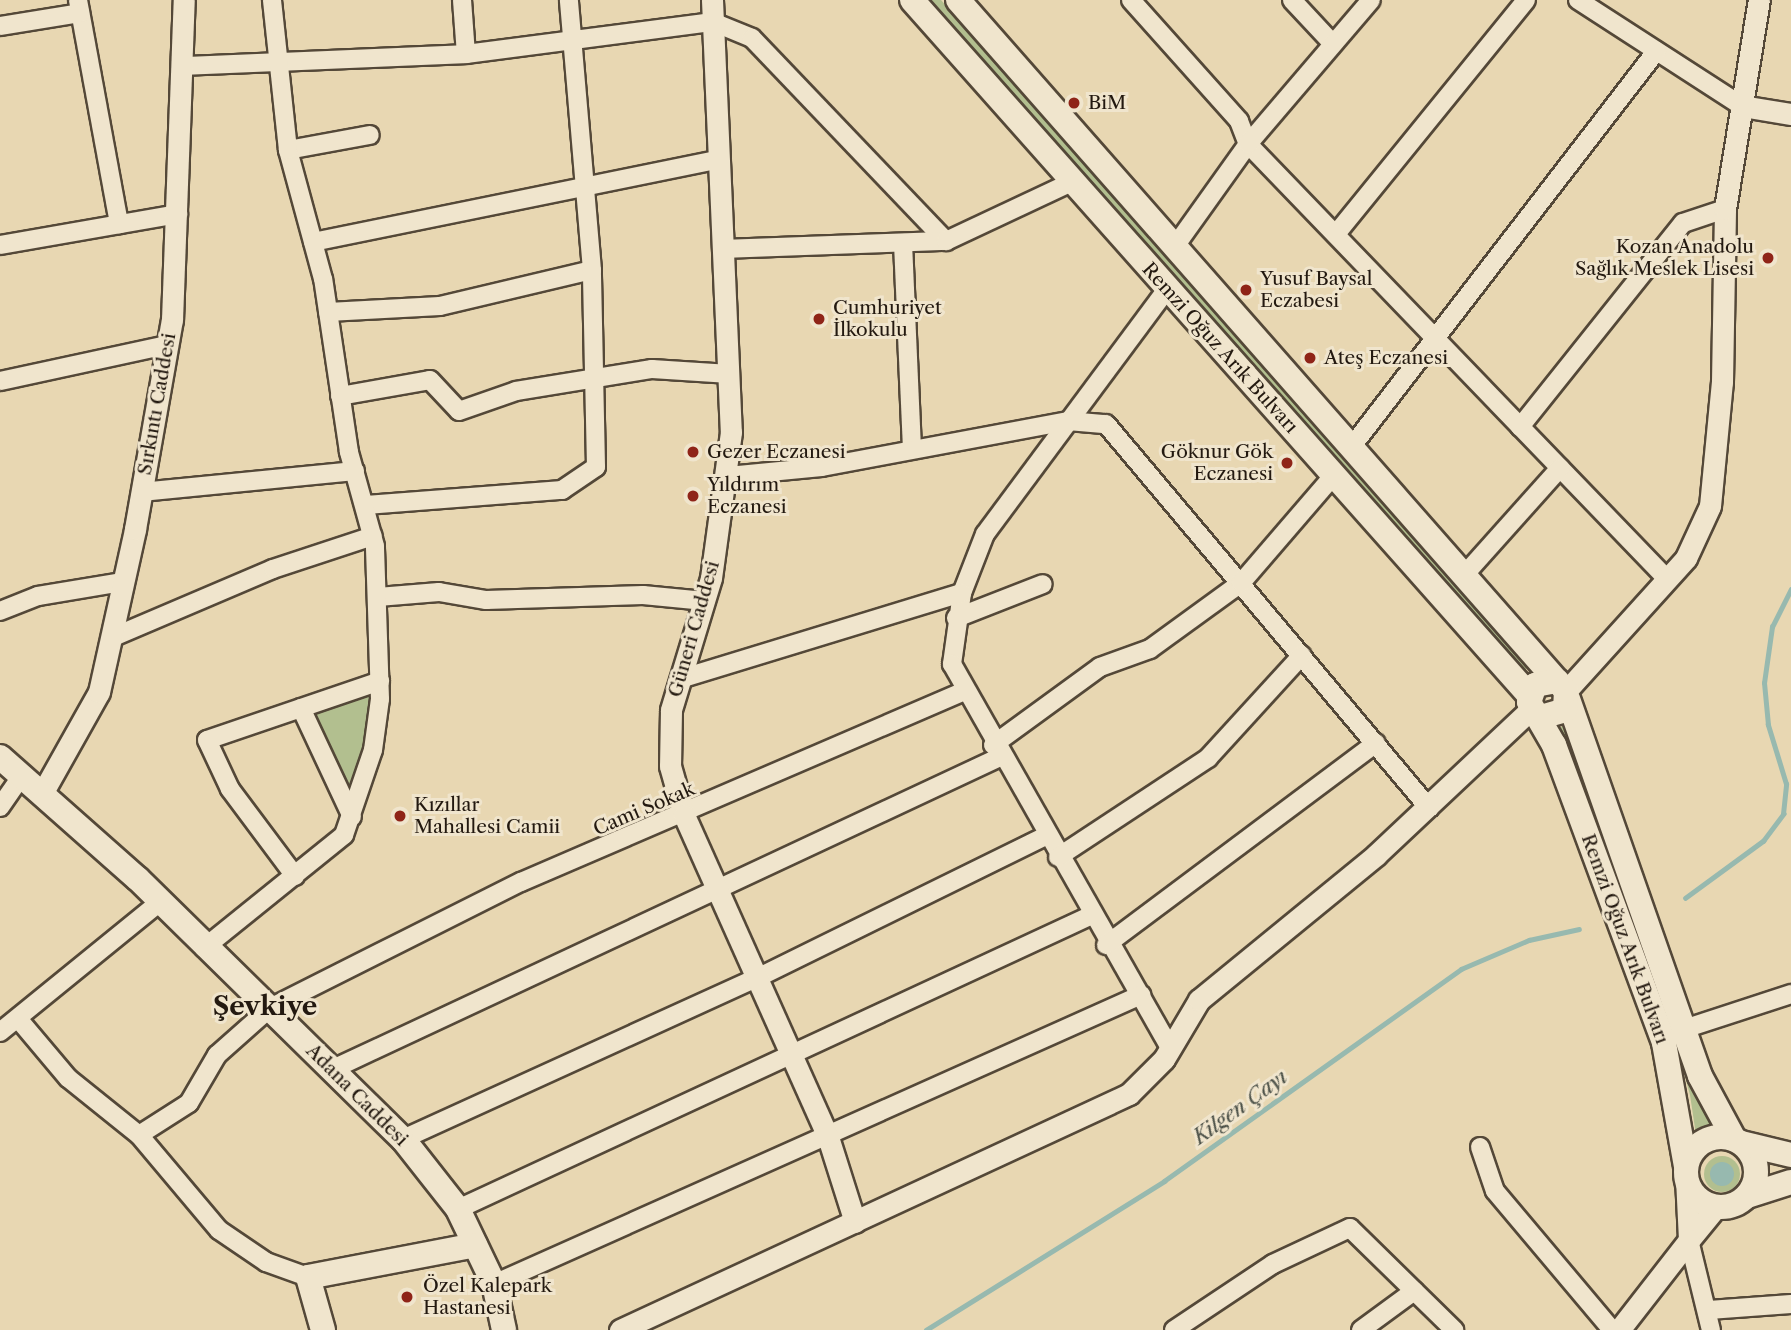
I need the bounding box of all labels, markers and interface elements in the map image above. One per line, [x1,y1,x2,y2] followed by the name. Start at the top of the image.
[1088,92,1126,114] place label: BiM
[1066,95,1082,111] marker: BiM
[1574,236,1754,280] place label: Kozan Anadolu Sağlık Meslek Lisesi
[1760,250,1776,266] marker: Kozan Anadolu Sağlık Meslek Lisesi
[1137,258,1303,438] street label: Remzi Oğuz Arık Bulvarı
[1260,268,1372,312] place label: Yusuf Baysal Eczabesi
[1238,282,1254,298] marker: Yusuf Baysal Eczabesi
[833,297,942,341] place label: Cumhuriyet İlkokulu
[811,311,827,327] marker: Cumhuriyet İlkokulu
[133,331,181,477] street label: Sırkıntı Caddesi
[1324,347,1448,369] place label: Ateş Eczanesi
[1302,350,1318,366] marker: Ateş Eczanesi
[707,441,846,463] place label: Gezer Eczanesi
[1160,441,1273,485] place label: Göknur Gök Eczanesi
[685,444,701,460] marker: Gezer Eczanesi
[1279,455,1295,471] marker: Göknur Gök Eczanesi
[707,474,786,518] place label: Yıldırım Eczanesi
[685,488,701,504] marker: Yıldırım Eczanesi
[664,558,724,700] street label: Güneri Caddesi
[590,777,698,841] street label: Cami Sokak
[414,794,560,838] place label: Kızıllar Mahallesi Camii
[392,808,408,824] marker: Kızıllar Mahallesi Camii
[1576,830,1674,1048] street label: Remzi Oğuz Arık Bulvarı
[213,991,317,1023] district label: Şevkiye
[301,1039,413,1151] street label: Adana Caddesi
[1188,1064,1292,1150] water label: Kilgen Çayı
[423,1275,552,1319] place label: Özel Kalepark Hastanesi
[397,1287,417,1307] marker: Özel Kalepark Hastanesi

